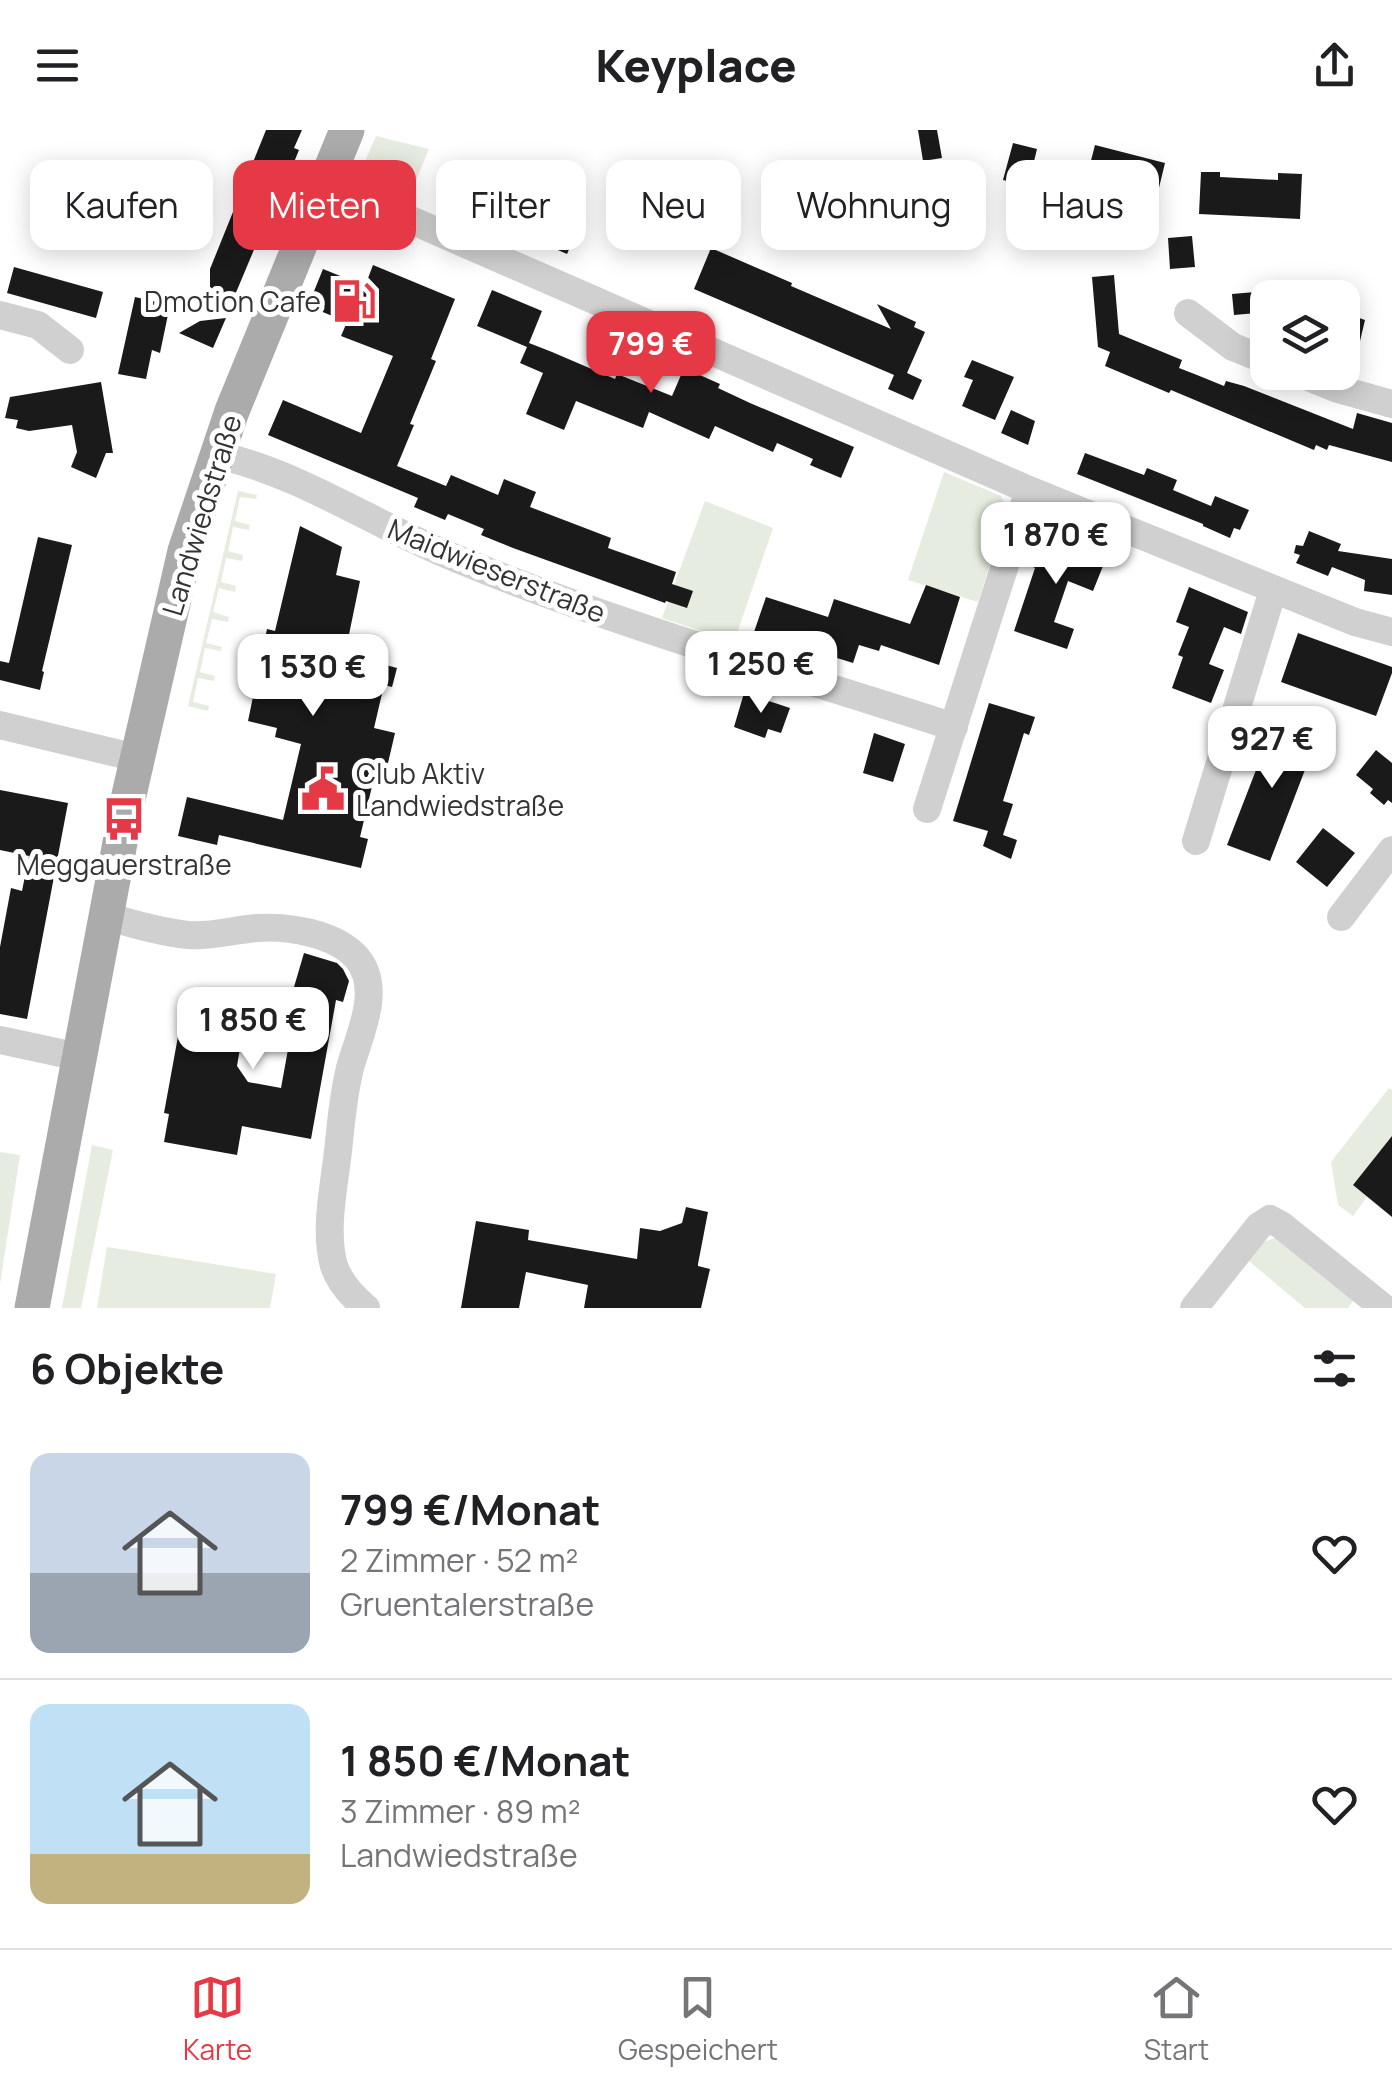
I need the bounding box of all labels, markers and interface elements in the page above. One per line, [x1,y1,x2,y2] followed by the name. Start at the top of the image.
[595,34,797,96] text: Keyplace
[30,38,85,93] icon: menu
[1307,38,1362,93] icon: share
[30,160,213,250] chip: Kaufen
[233,160,416,250] chip: Mieten
[436,160,586,250] chip: Filter
[606,160,741,250] chip: Neu
[761,160,986,250] chip: Wohnung
[1006,160,1159,250] chip: Haus
[330,277,378,325] fuel station icon: Dmotion Cafe
[1250,280,1360,390] map controls
[1250,280,1360,390] button: layers
[144,282,321,320] place label: Dmotion Cafe
[581,311,721,396] pin: 799 €
[608,321,694,365] text: 799 €
[152,410,250,620] street label: Landwiedstraße
[964,502,1148,587] pin: 1 870 €
[383,509,611,631] street label: Maidwieserstraße
[1003,512,1109,556] text: 1 870 €
[669,631,853,716] pin: 1 250 €
[221,634,405,719] pin: 1 530 €
[707,641,815,685] text: 1 250 €
[259,644,367,688] text: 1 530 €
[1202,706,1342,791] pin: 927 €
[1230,716,1314,760] text: 927 €
[356,754,564,824] place label: Club Aktiv Landwiedstraße
[299,765,347,813] public building icon: Club Aktiv Landwiedstraße
[100,795,148,843] bus stop icon: Meggauerstraße
[16,845,232,883] place label: Meggauerstraße
[161,987,345,1072] pin: 1 850 €
[199,997,307,1041] text: 1 850 €
[30,1339,224,1397] text: 6 Objekte
[1307,1341,1362,1396] icon: filters
[340,1480,600,1538] text: 799 €/Monat
[110,1493,230,1613] icon: home
[1307,1526,1362,1581] icon: heart
[340,1538,578,1582] text: 2 Zimmer · 52 m²
[340,1582,594,1626] text: Gruentalerstraße
[340,1731,631,1789] text: 1 850 €/Monat
[110,1744,230,1864] icon: home
[1307,1777,1362,1832] icon: heart
[340,1789,580,1833] text: 3 Zimmer · 89 m²
[340,1833,578,1877] text: Landwiedstraße
[183,1970,252,2068] tab: Karte
[618,1970,778,2068] tab: Gespeichert
[1144,1970,1209,2068] tab: Start

